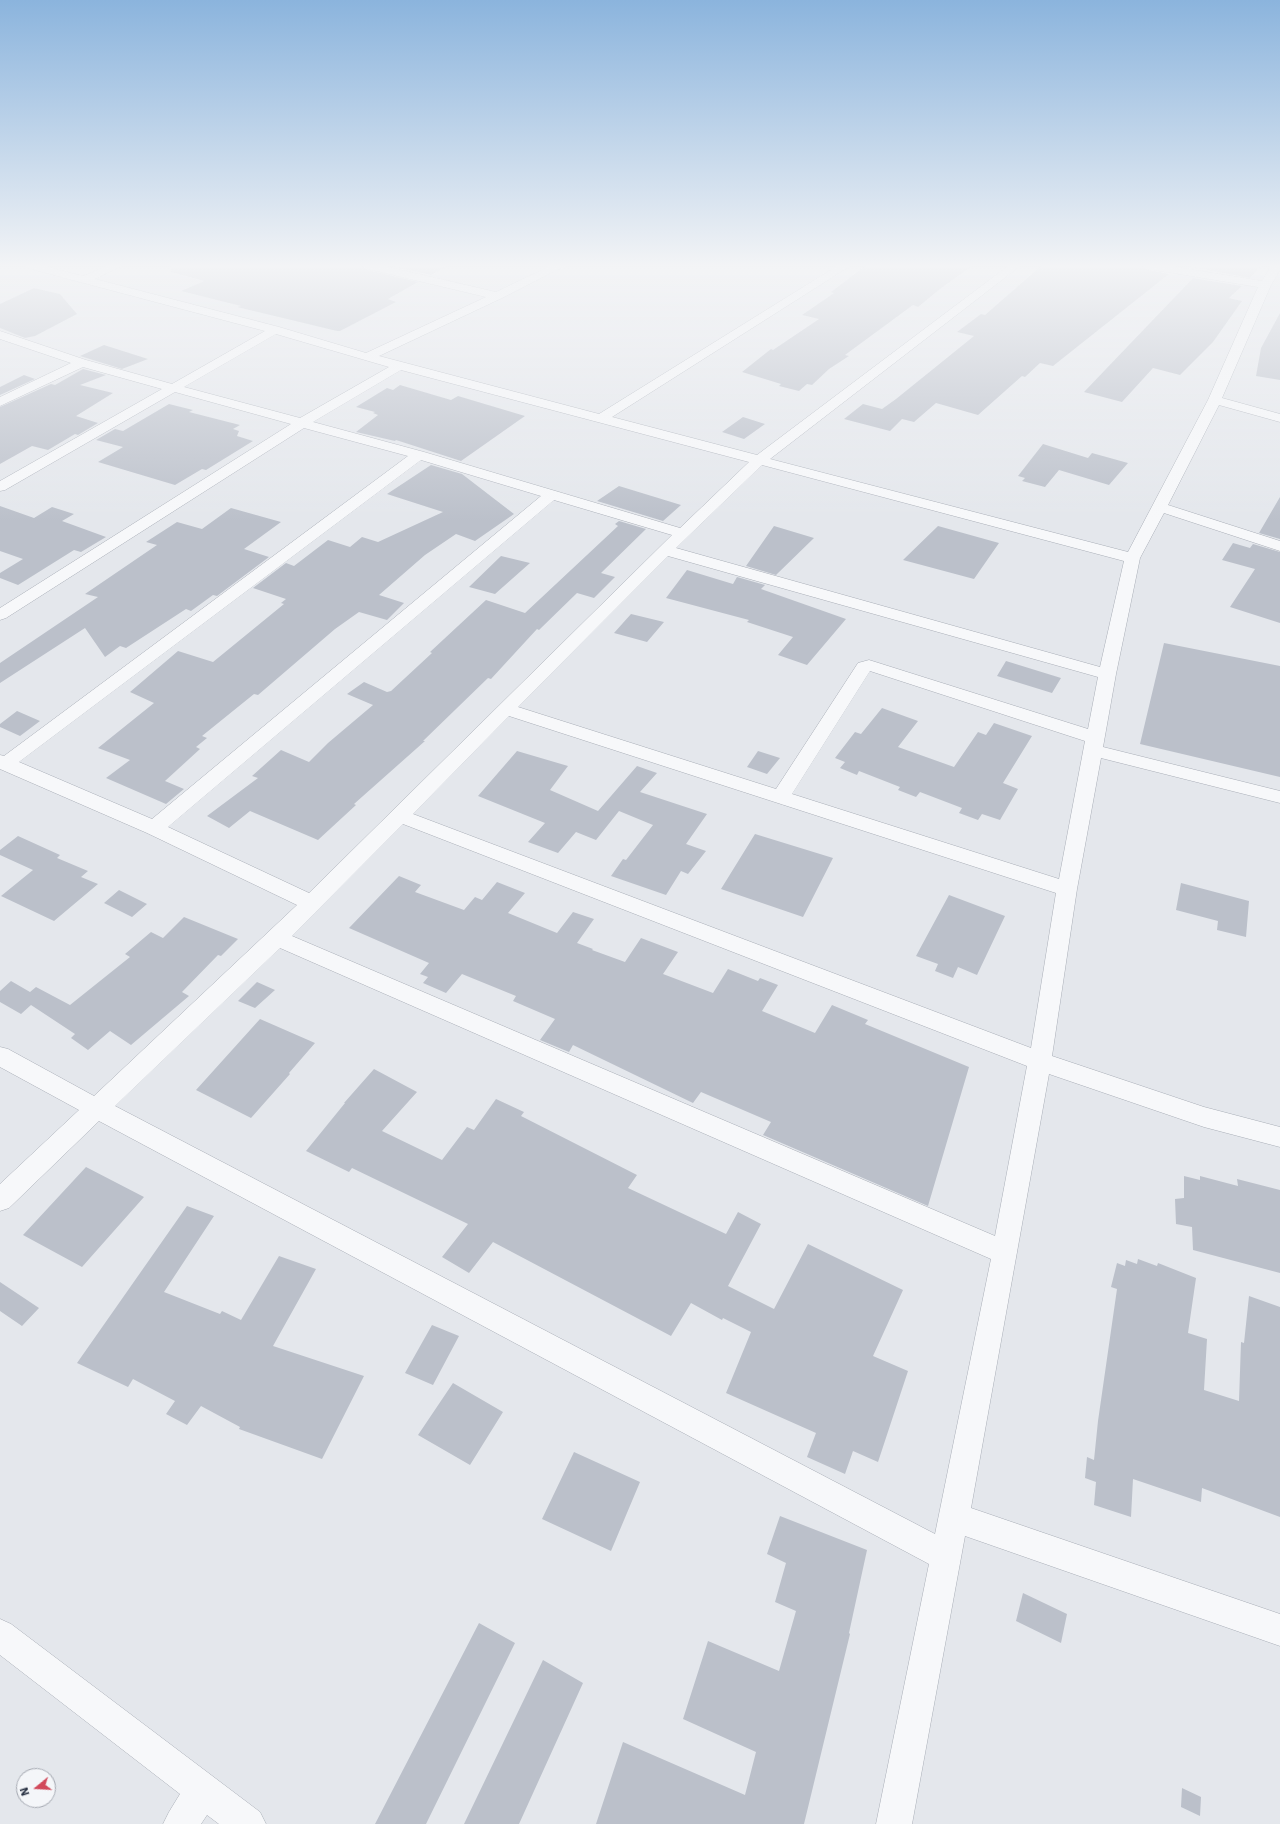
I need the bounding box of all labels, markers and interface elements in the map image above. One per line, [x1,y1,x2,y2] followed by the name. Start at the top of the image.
[16,1768,56,1808] north arrow
[18,1786,33,1797] text: N

